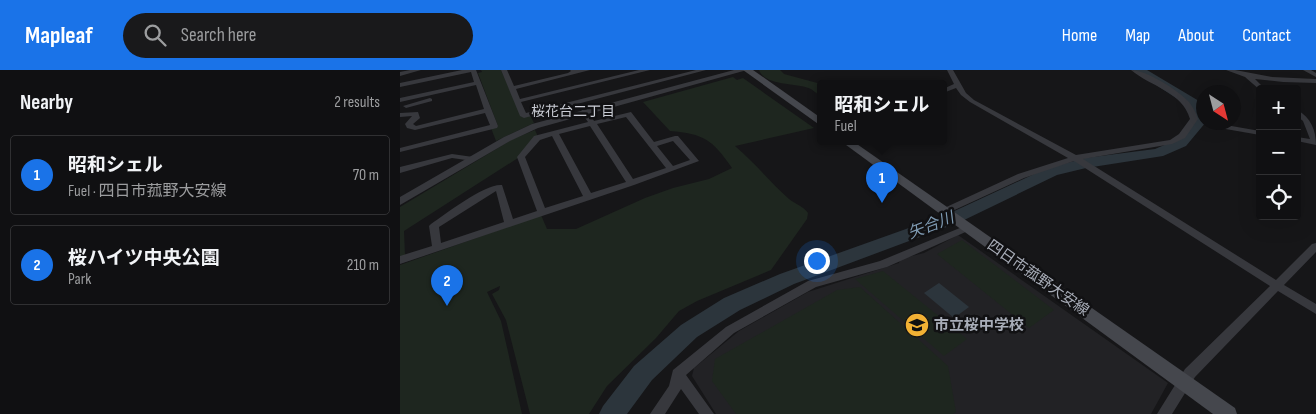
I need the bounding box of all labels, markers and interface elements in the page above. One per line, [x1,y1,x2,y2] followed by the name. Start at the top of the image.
[123,13,473,58] search box
[25,21,93,50] text: Mapleaf
[141,21,169,49] icon: search
[181,24,256,47] text: Search here
[1062,25,1097,46] text: Home
[1125,25,1150,46] text: Map
[1178,25,1214,46] text: About
[1242,25,1291,46] text: Contact
[817,80,947,145] popup
[1196,85,1241,130] north arrow
[1256,85,1301,220] map controls
[1256,85,1301,130] button: +
[20,90,73,115] text: Nearby
[334,93,380,112] text: 2 results
[834,94,930,117] text: 昭和シェル
[531,103,615,120] district label: 桜花台二丁目
[834,117,857,136] text: Fuel
[1256,130,1301,175] button: −
[68,154,163,177] text: 昭和シェル
[866,162,898,203] pin: 1
[34,166,40,185] text: 1
[353,166,379,185] text: 70 m
[1256,175,1301,220] button: locate
[68,182,226,201] text: Fuel · 四日市菰野大安線
[905,208,959,243] water label: 矢合川
[983,236,1093,320] street label: 四日市菰野大安線
[68,247,220,270] text: 桜ハイツ中央公園
[804,248,830,274] your location
[33,256,41,275] text: 2
[347,256,379,275] text: 210 m
[431,265,463,306] pin: 2
[68,270,91,289] text: Park
[904,312,930,338] school or university icon: 市立桜中学校
[934,316,1024,335] place label: 市立桜中学校

